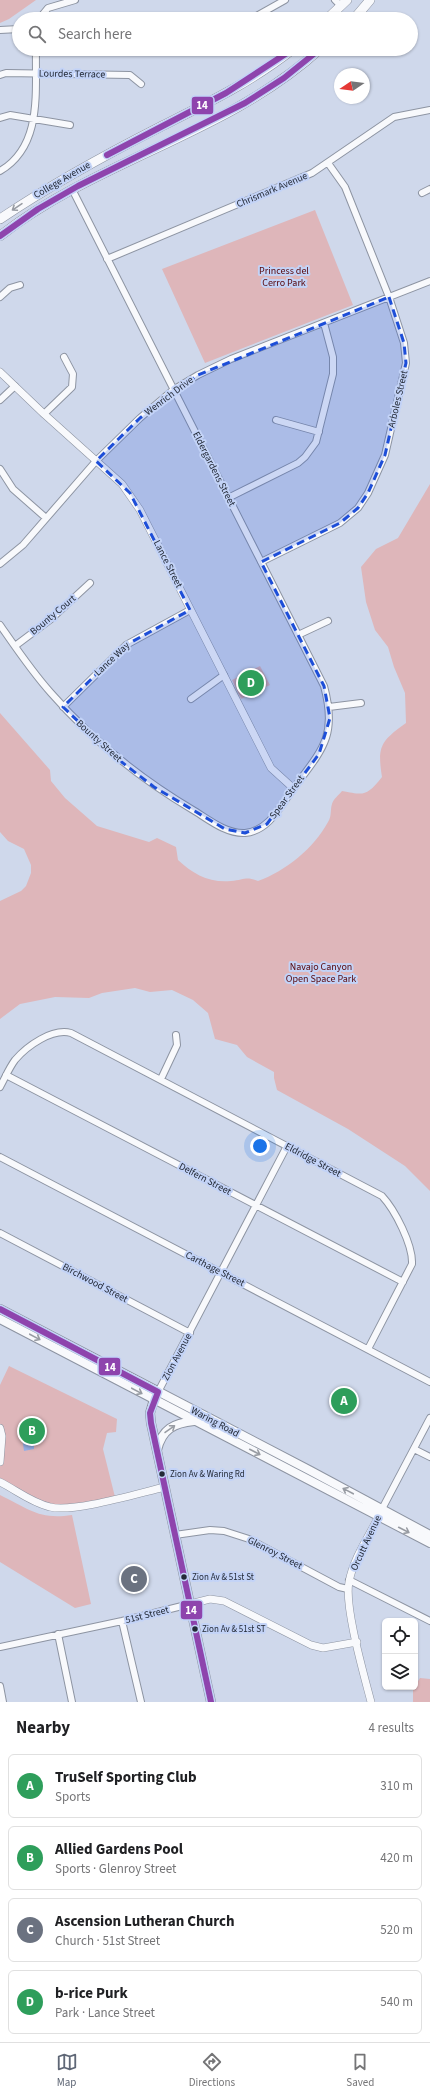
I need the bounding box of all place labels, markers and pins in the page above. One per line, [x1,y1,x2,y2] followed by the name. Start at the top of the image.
[238,668,264,698] pin: D
[331,1386,357,1416] pin: A
[19,1416,45,1446] pin: B
[170,1468,245,1481] place label: Zion Av & Waring Rd
[157,1469,167,1479] marker: Zion Av & Waring Rd
[121,1564,147,1594] pin: C
[192,1571,254,1584] place label: Zion Av & 51st St
[179,1572,189,1582] marker: Zion Av & 51st St
[202,1623,266,1636] place label: Zion Av & 51st ST
[190,1624,200,1634] marker: Zion Av & 51st ST

